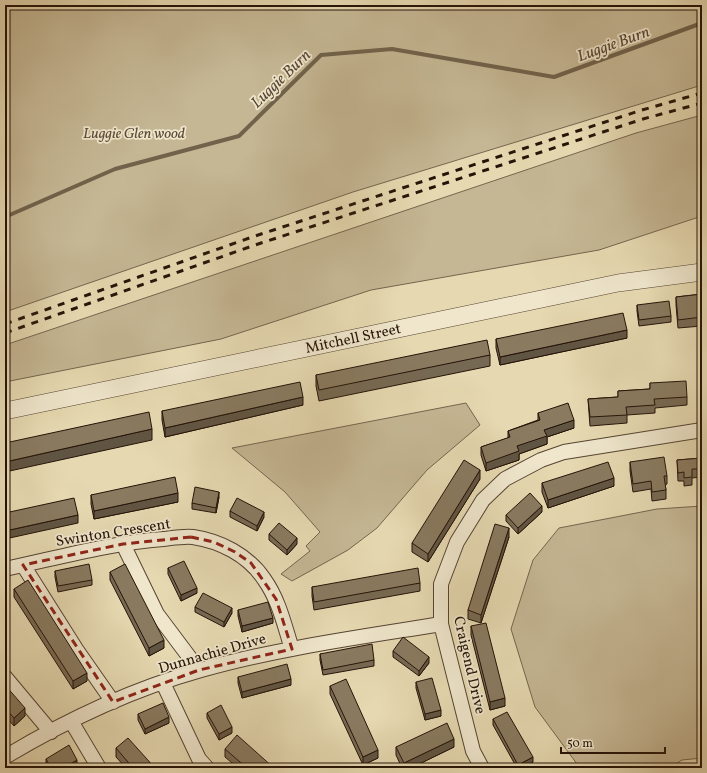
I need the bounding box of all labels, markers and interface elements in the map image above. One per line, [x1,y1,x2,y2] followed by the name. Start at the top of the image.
[574,22,653,68] water label: Luggie Burn
[246,45,316,114] water label: Luggie Burn
[83,124,185,145] park label: Luggie Glen wood
[304,319,403,360] street label: Mitchell Street
[54,514,172,553] street label: Swinton Crescent
[447,614,490,716] street label: Craigend Drive
[156,629,269,680] street label: Dunnachie Drive
[561,729,665,755] scale bar
[567,736,593,752] text: 50 m

